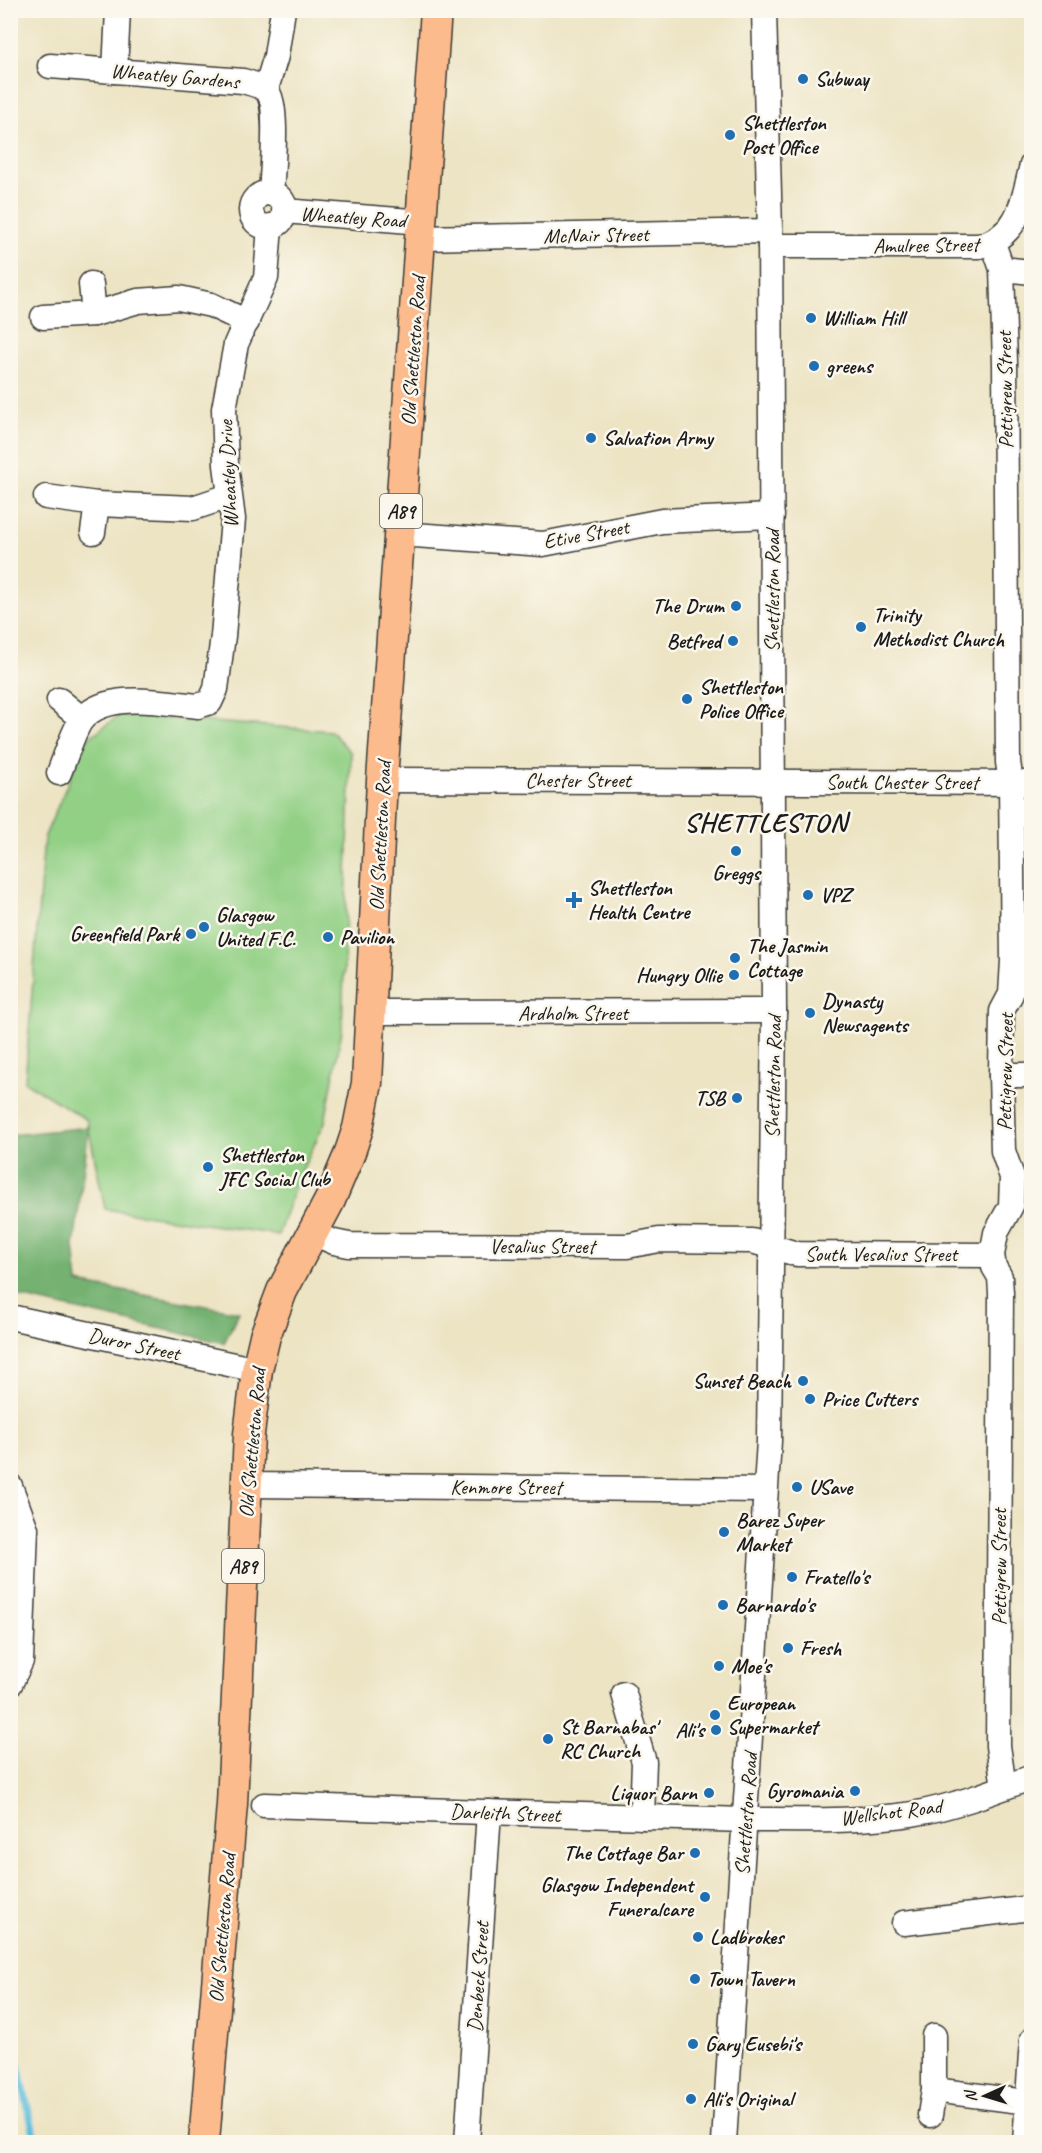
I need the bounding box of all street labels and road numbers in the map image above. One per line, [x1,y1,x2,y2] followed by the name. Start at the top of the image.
[110,57,242,95] street label: Wheatley Gardens
[299,200,410,234] street label: Wheatley Road
[543,221,651,249] street label: McNair Street
[873,231,982,259] street label: Amulree Street
[395,272,431,427] street label: Old Shettleston Road
[991,329,1019,449] street label: Pettigrew Street
[212,418,244,528] street label: Wheatley Drive
[380,494,422,528] road number: A89
[541,513,633,554] street label: Etive Street
[759,526,785,652] street label: Shettleston Road
[363,757,397,911] street label: Old Shettleston Road
[525,767,633,793] street label: Chester Street
[826,769,981,795] street label: South Chester Street
[518,1000,630,1026] street label: Ardholm Street
[991,1011,1019,1131] street label: Pettigrew Street
[759,1012,787,1139] street label: Shettleston Road
[489,1233,598,1259] street label: Vesalius Street
[805,1241,959,1267] street label: South Vesalius Street
[86,1322,184,1367] street label: Duror Street
[233,1364,272,1519] street label: Old Shettleston Road
[450,1474,565,1500] street label: Kenmore Street
[986,1506,1012,1626] street label: Pettigrew Street
[222,1549,264,1583] road number: A89
[729,1748,764,1876] street label: Shettleston Road
[839,1793,946,1831] street label: Wellshot Road
[449,1798,563,1828] street label: Darleith Street
[203,1849,242,2004] street label: Old Shettleston Road
[461,1919,495,2033] street label: Denbeck Street

